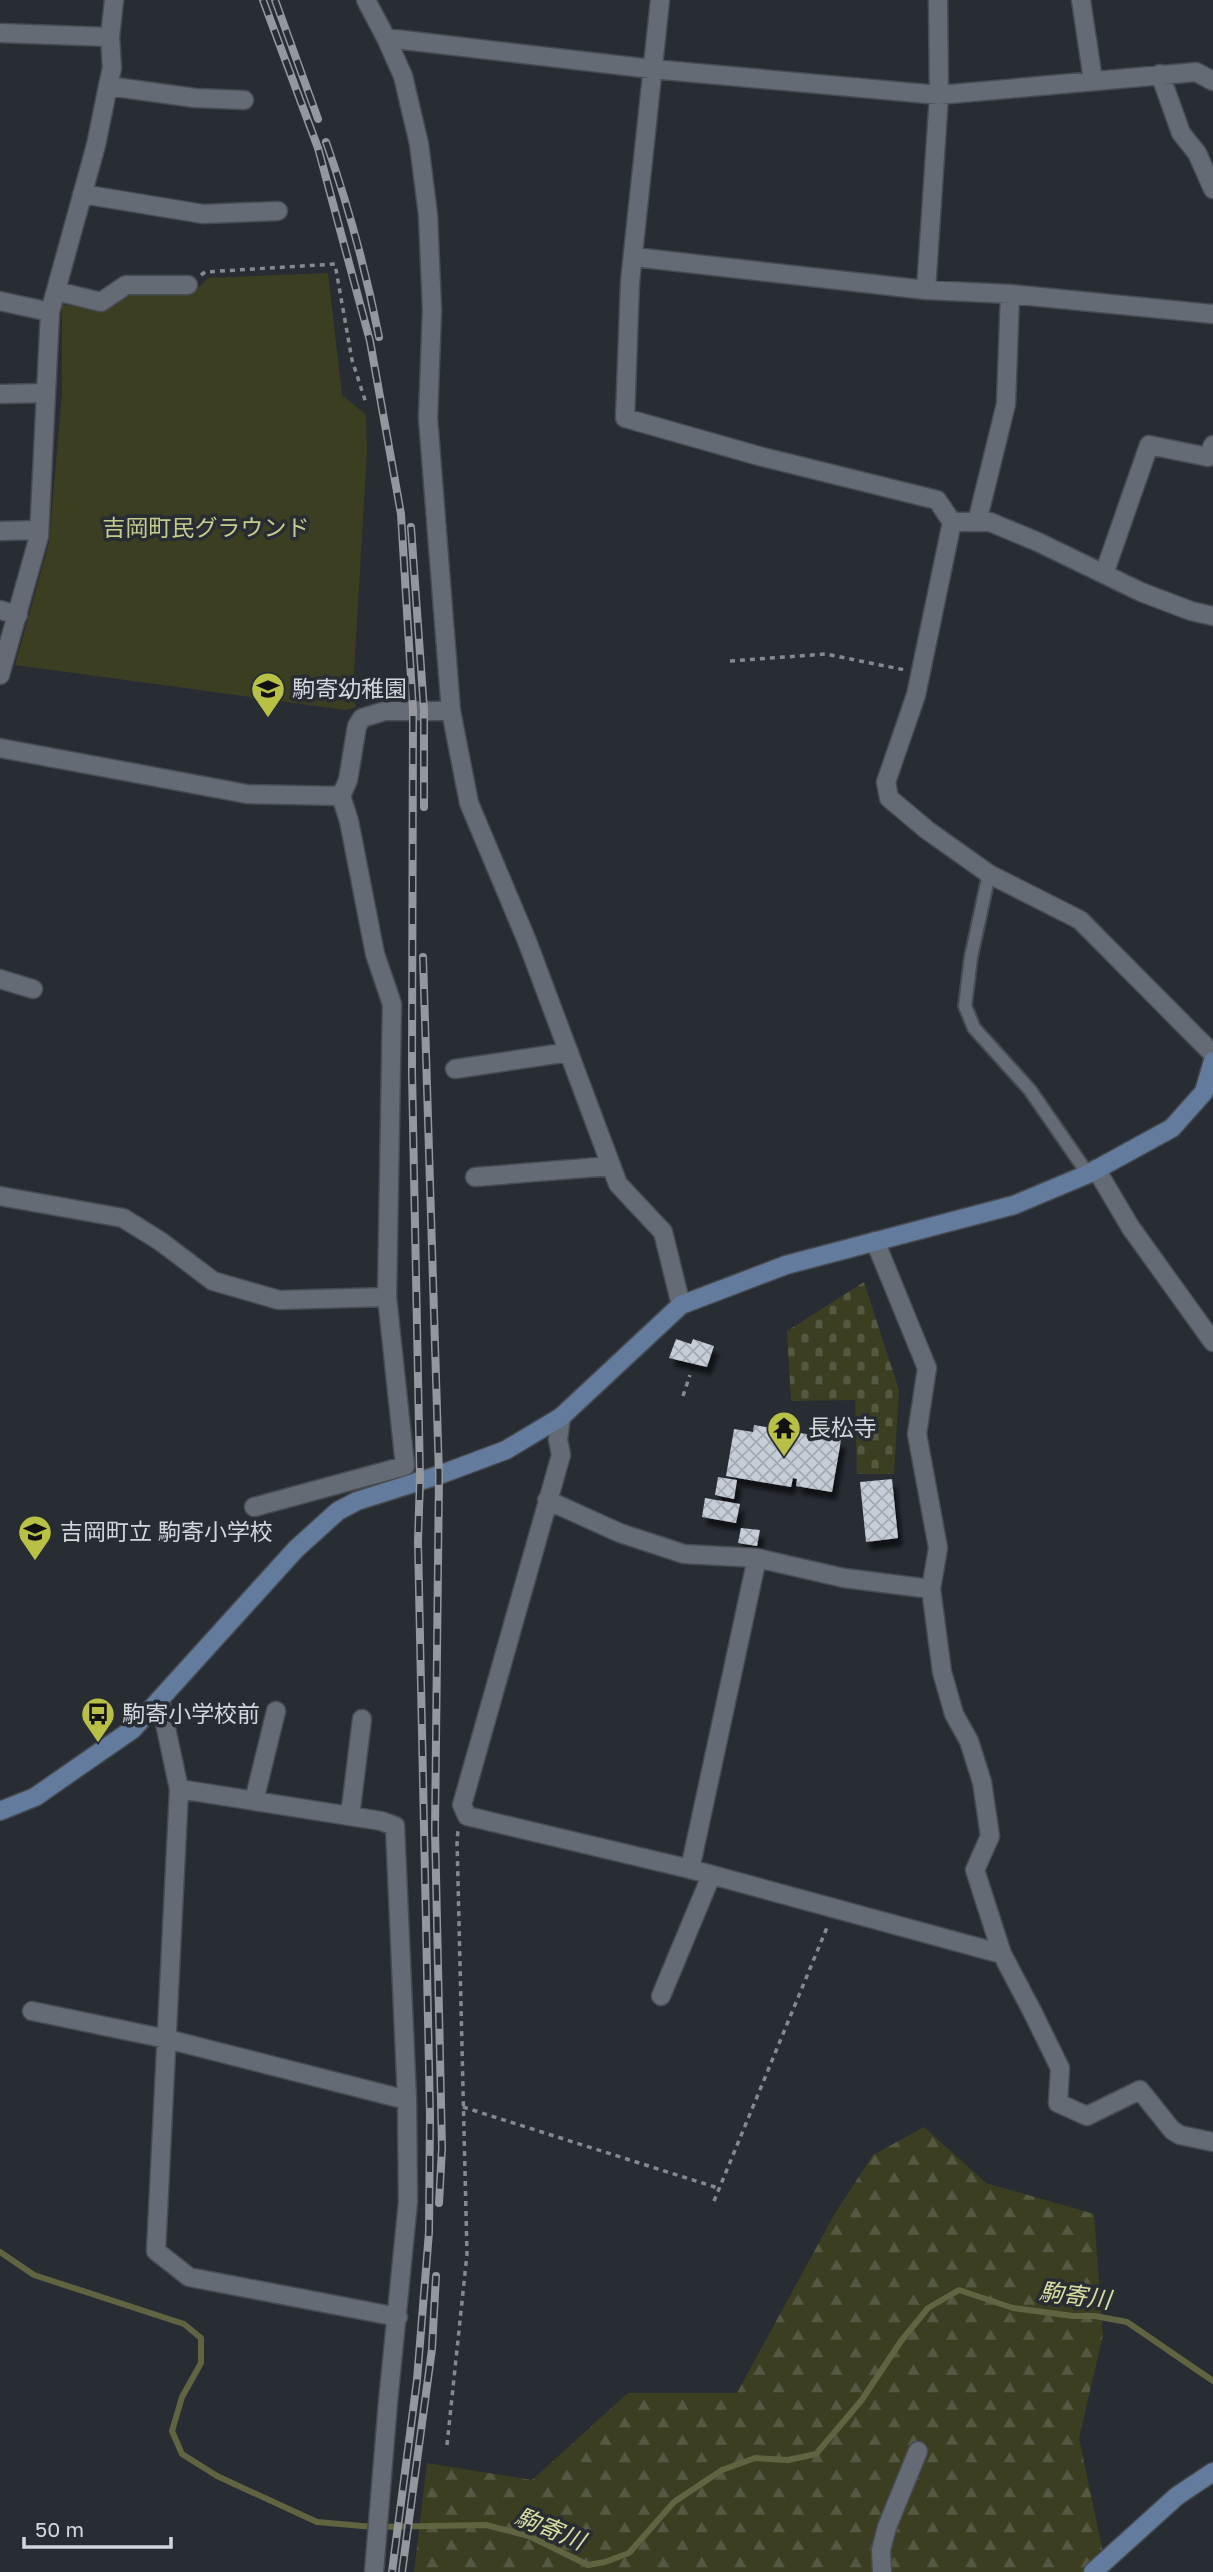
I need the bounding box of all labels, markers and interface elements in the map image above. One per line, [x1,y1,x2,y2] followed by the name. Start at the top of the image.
[103,513,310,541] park label: 吉岡町民グラウンド
[249,670,287,719] school or university icon: 駒寄幼稚園
[292,674,407,702] place label: 駒寄幼稚園
[765,1409,803,1458] temple icon: 長松寺
[808,1413,877,1441] place label: 長松寺
[16,1513,54,1562] school or university icon: 吉岡町立 駒寄小学校
[60,1517,273,1545] place label: 吉岡町立 駒寄小学校
[79,1695,117,1744] bus stop icon: 駒寄小学校前
[122,1699,260,1727] place label: 駒寄小学校前
[1038,2276,1116,2314] water label: 駒寄川
[512,2501,592,2556] water label: 駒寄川
[24,2506,172,2550] scale bar
[35,2516,84,2542] text: 50 m

